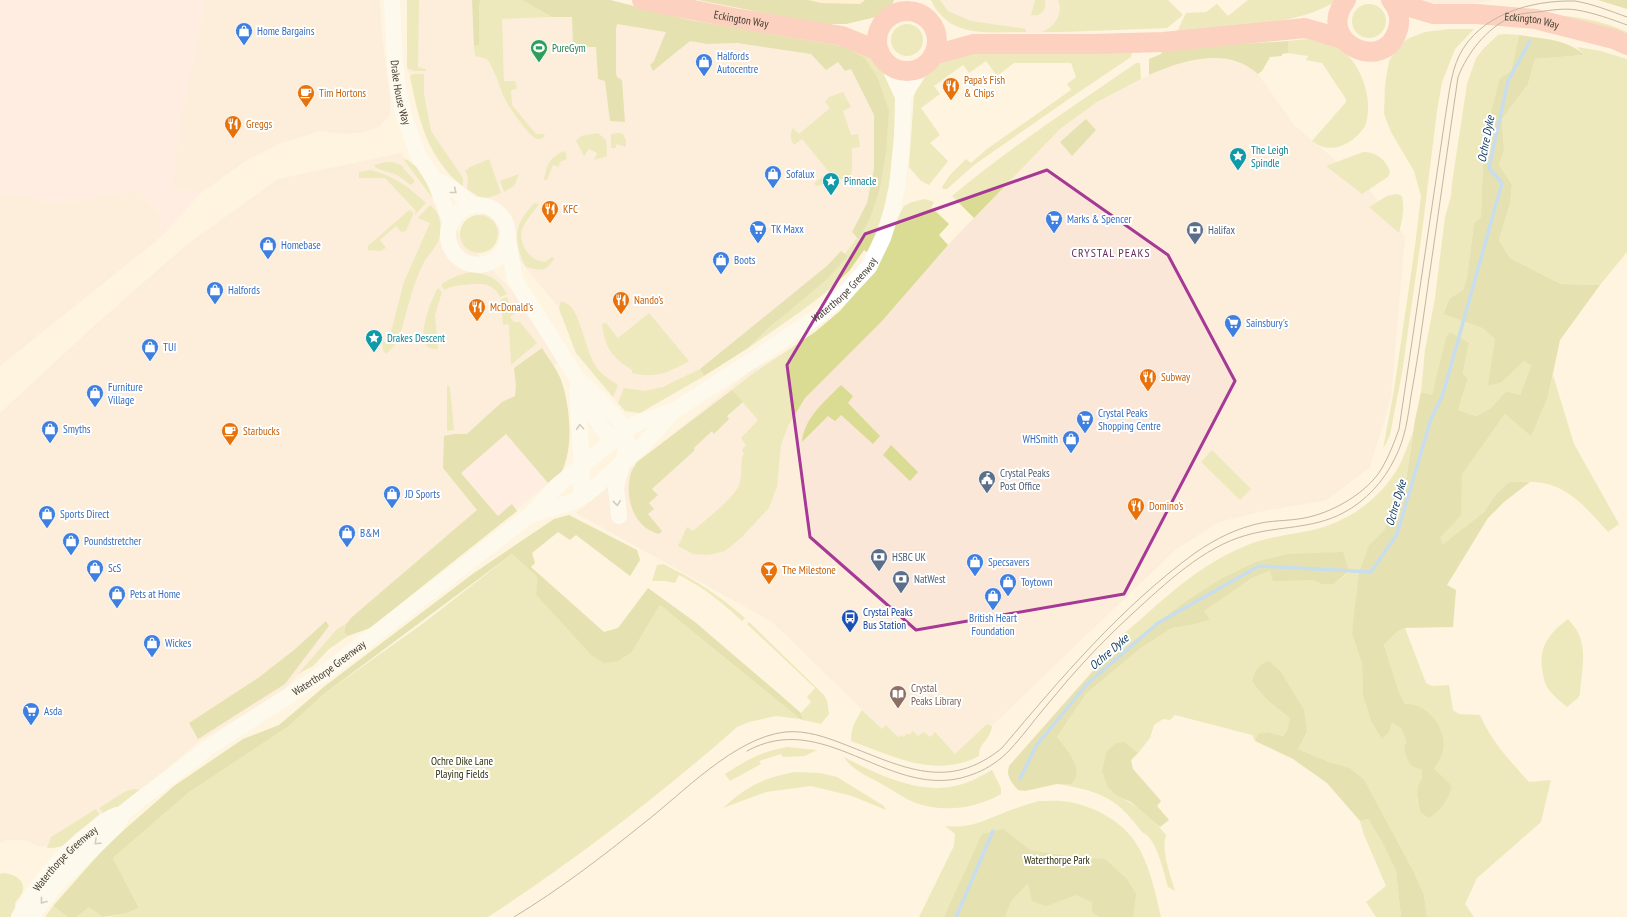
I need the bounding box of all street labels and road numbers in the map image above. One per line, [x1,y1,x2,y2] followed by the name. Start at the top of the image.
[713,7,770,31] street label: Eckington Way
[1504,9,1561,32] street label: Eckington Way
[388,60,414,127] street label: Drake House Way
[809,254,880,325] street label: Waterthorpe Greenway
[289,637,369,699] street label: Waterthorpe Greenway
[30,822,101,894] street label: Waterthorpe Greenway

